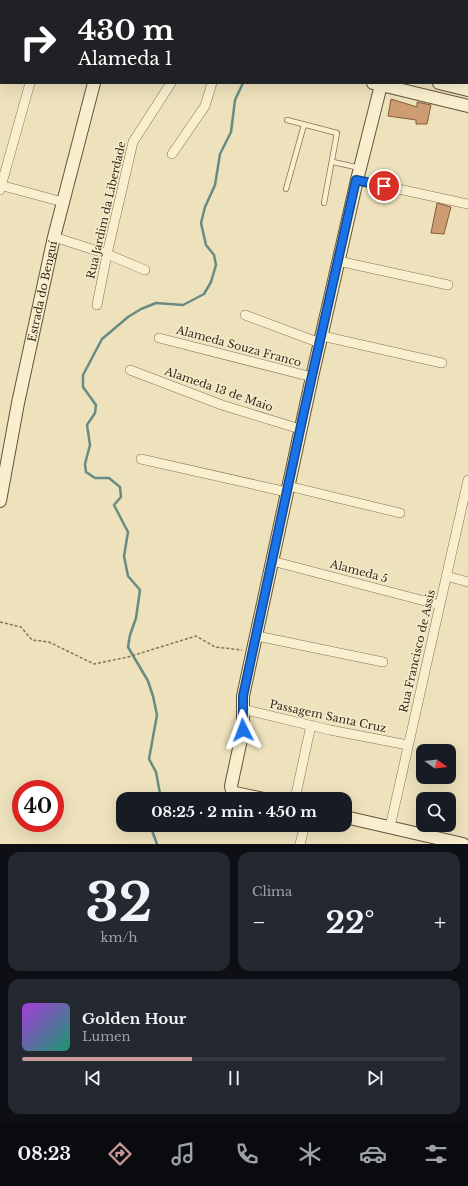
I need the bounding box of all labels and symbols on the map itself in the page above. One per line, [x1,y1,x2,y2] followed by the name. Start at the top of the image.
[83,140,129,280] street label: Rua Jardim da Liberdade
[367,169,401,203] pin
[24,239,60,343] street label: Estrada do Benguí
[174,322,303,369] street label: Alameda Souza Franco
[162,364,275,414] street label: Alameda 13 de Maio
[328,556,389,585] street label: Alameda 5
[396,588,438,714] street label: Rua Francisco de Assis
[268,697,388,735] street label: Passagem Santa Cruz
[222,709,264,751] position arrow
[416,744,456,784] north arrow
[12,780,64,832] speed limit sign: 40

